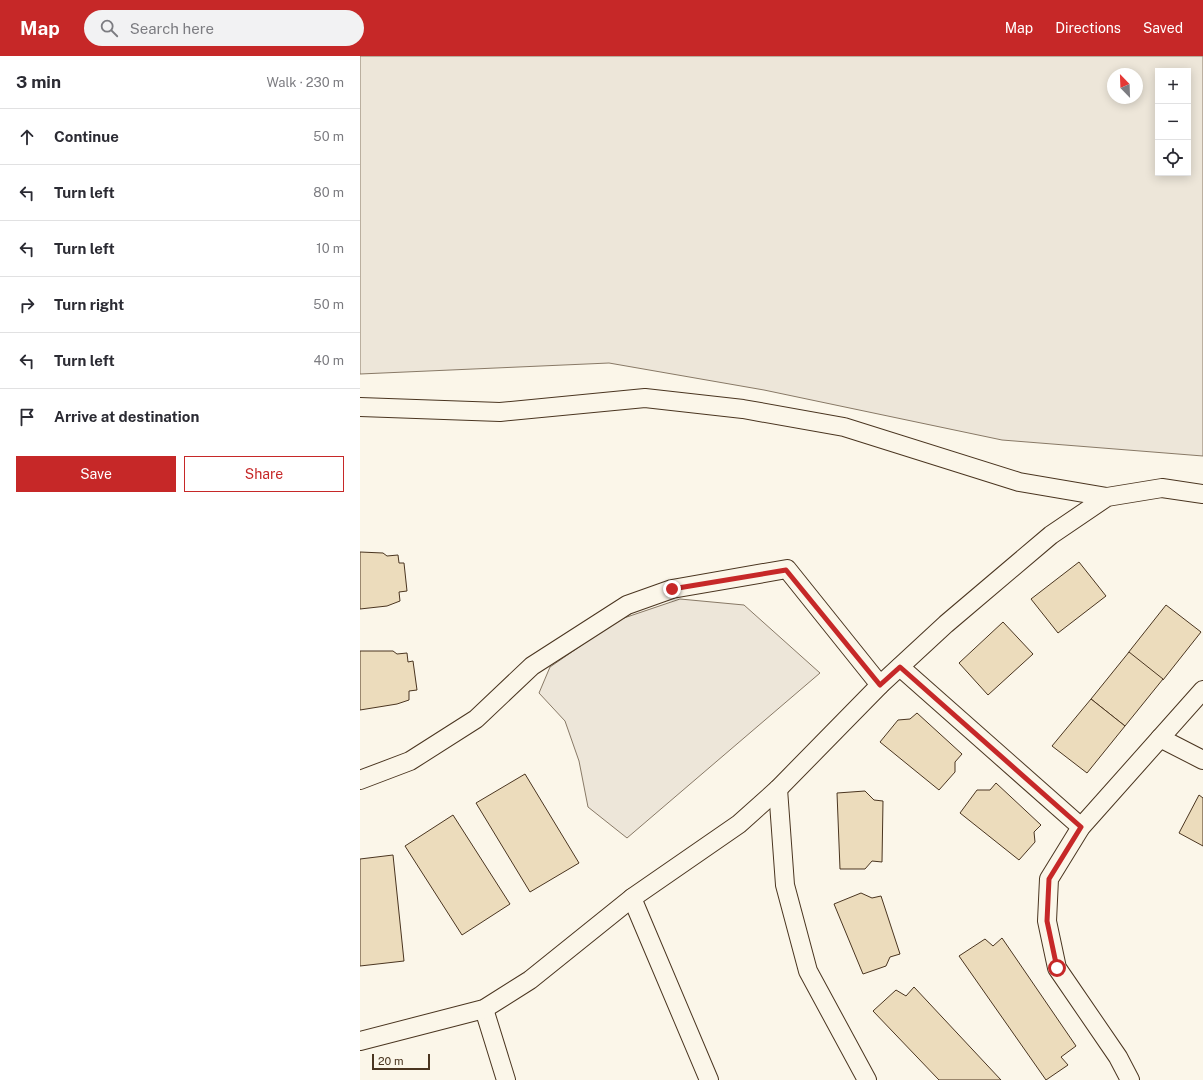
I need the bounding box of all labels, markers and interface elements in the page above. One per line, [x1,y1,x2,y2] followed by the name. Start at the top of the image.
[84,10,364,46] search box
[20,17,60,39] text: Map
[98,17,120,39] icon: search
[130,20,214,37] text: Search here
[1005,20,1033,36] text: Map
[1055,20,1121,36] text: Directions
[1143,20,1183,36] text: Saved
[1107,68,1143,104] north arrow
[1155,68,1191,176] map controls
[1155,68,1191,104] button: +
[16,72,61,92] text: 3 min
[266,75,344,90] text: Walk · 230 m
[1155,104,1191,140] button: −
[16,126,38,148] icon: ahead
[54,128,119,145] text: Continue
[313,129,344,144] text: 50 m
[1155,140,1191,176] button: locate
[16,182,38,204] icon: left
[54,184,115,201] text: Turn left
[313,185,344,200] text: 80 m
[16,238,38,260] icon: left
[54,240,115,257] text: Turn left
[316,241,344,256] text: 10 m
[16,294,38,316] icon: right
[54,296,124,313] text: Turn right
[313,297,344,312] text: 50 m
[16,350,38,372] icon: left
[54,352,115,369] text: Turn left
[313,353,344,368] text: 40 m
[16,406,38,428] icon: arrive
[54,408,199,425] text: Arrive at destination
[16,456,176,492] button: Save
[184,456,344,492] button: Share
[663,580,681,598] route end
[1048,959,1066,977] route start
[372,1052,430,1071] scale bar
[378,1055,403,1067] text: 20 m

